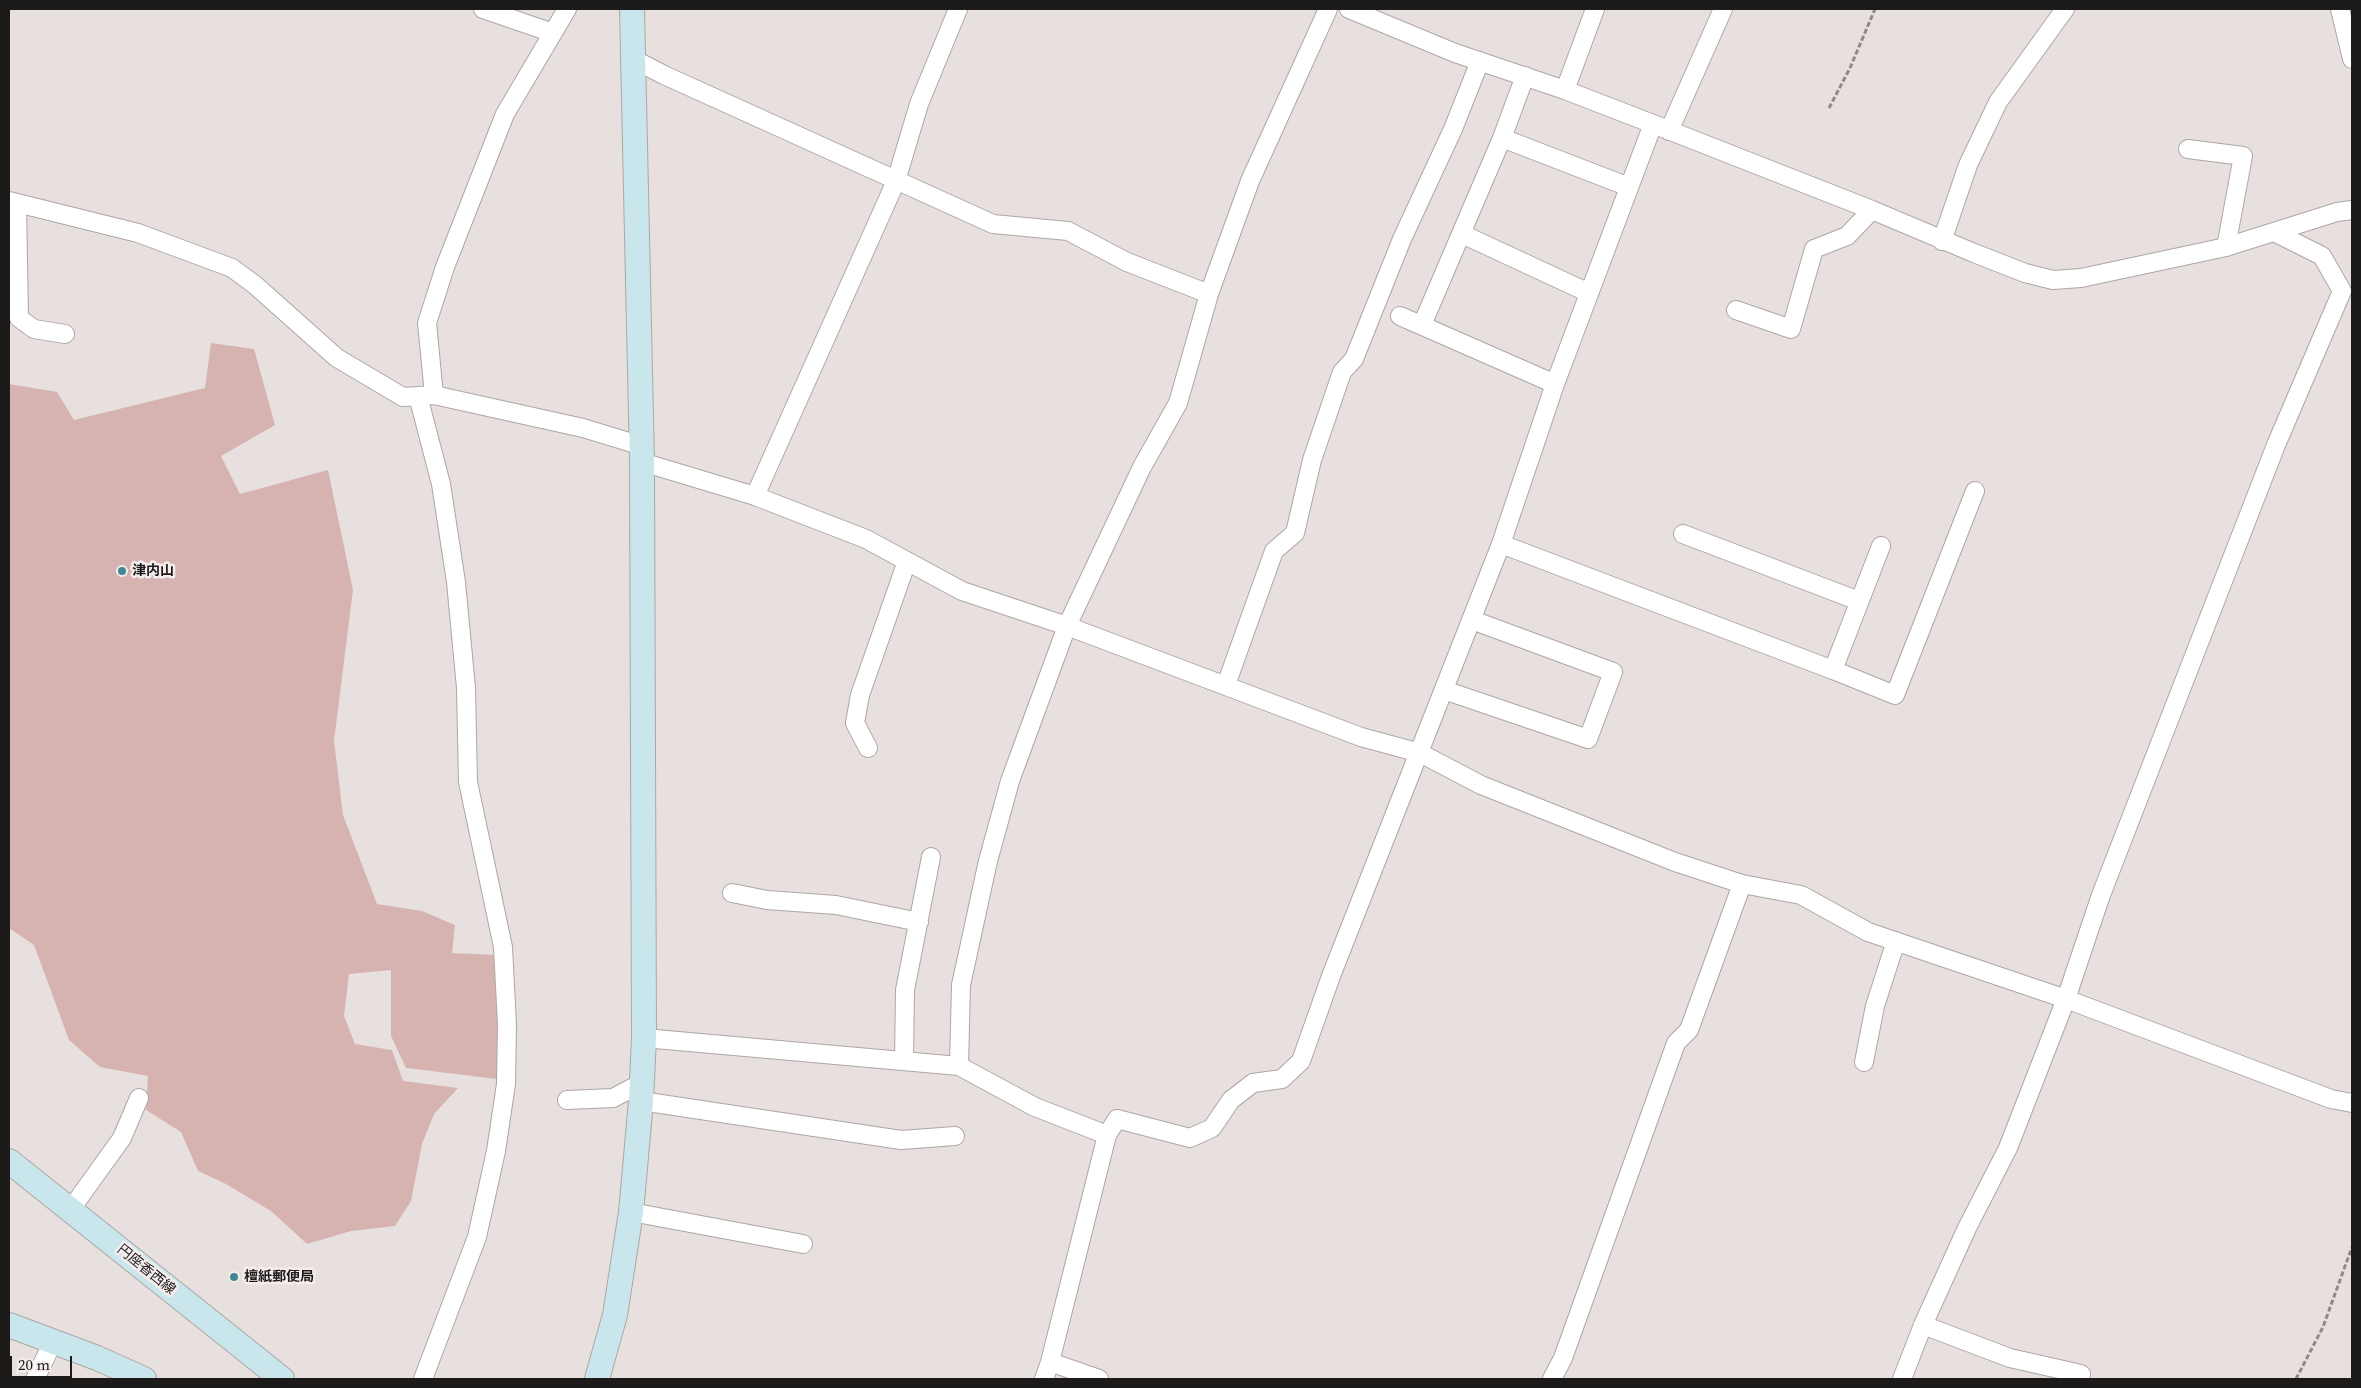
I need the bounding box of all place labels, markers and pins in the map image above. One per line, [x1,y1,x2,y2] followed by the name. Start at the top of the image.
[132,563,174,579] place label: 津内山
[116,565,128,577] marker: 津内山
[244,1269,314,1285] place label: 檀紙郵便局
[228,1271,240,1283] marker: 檀紙郵便局

